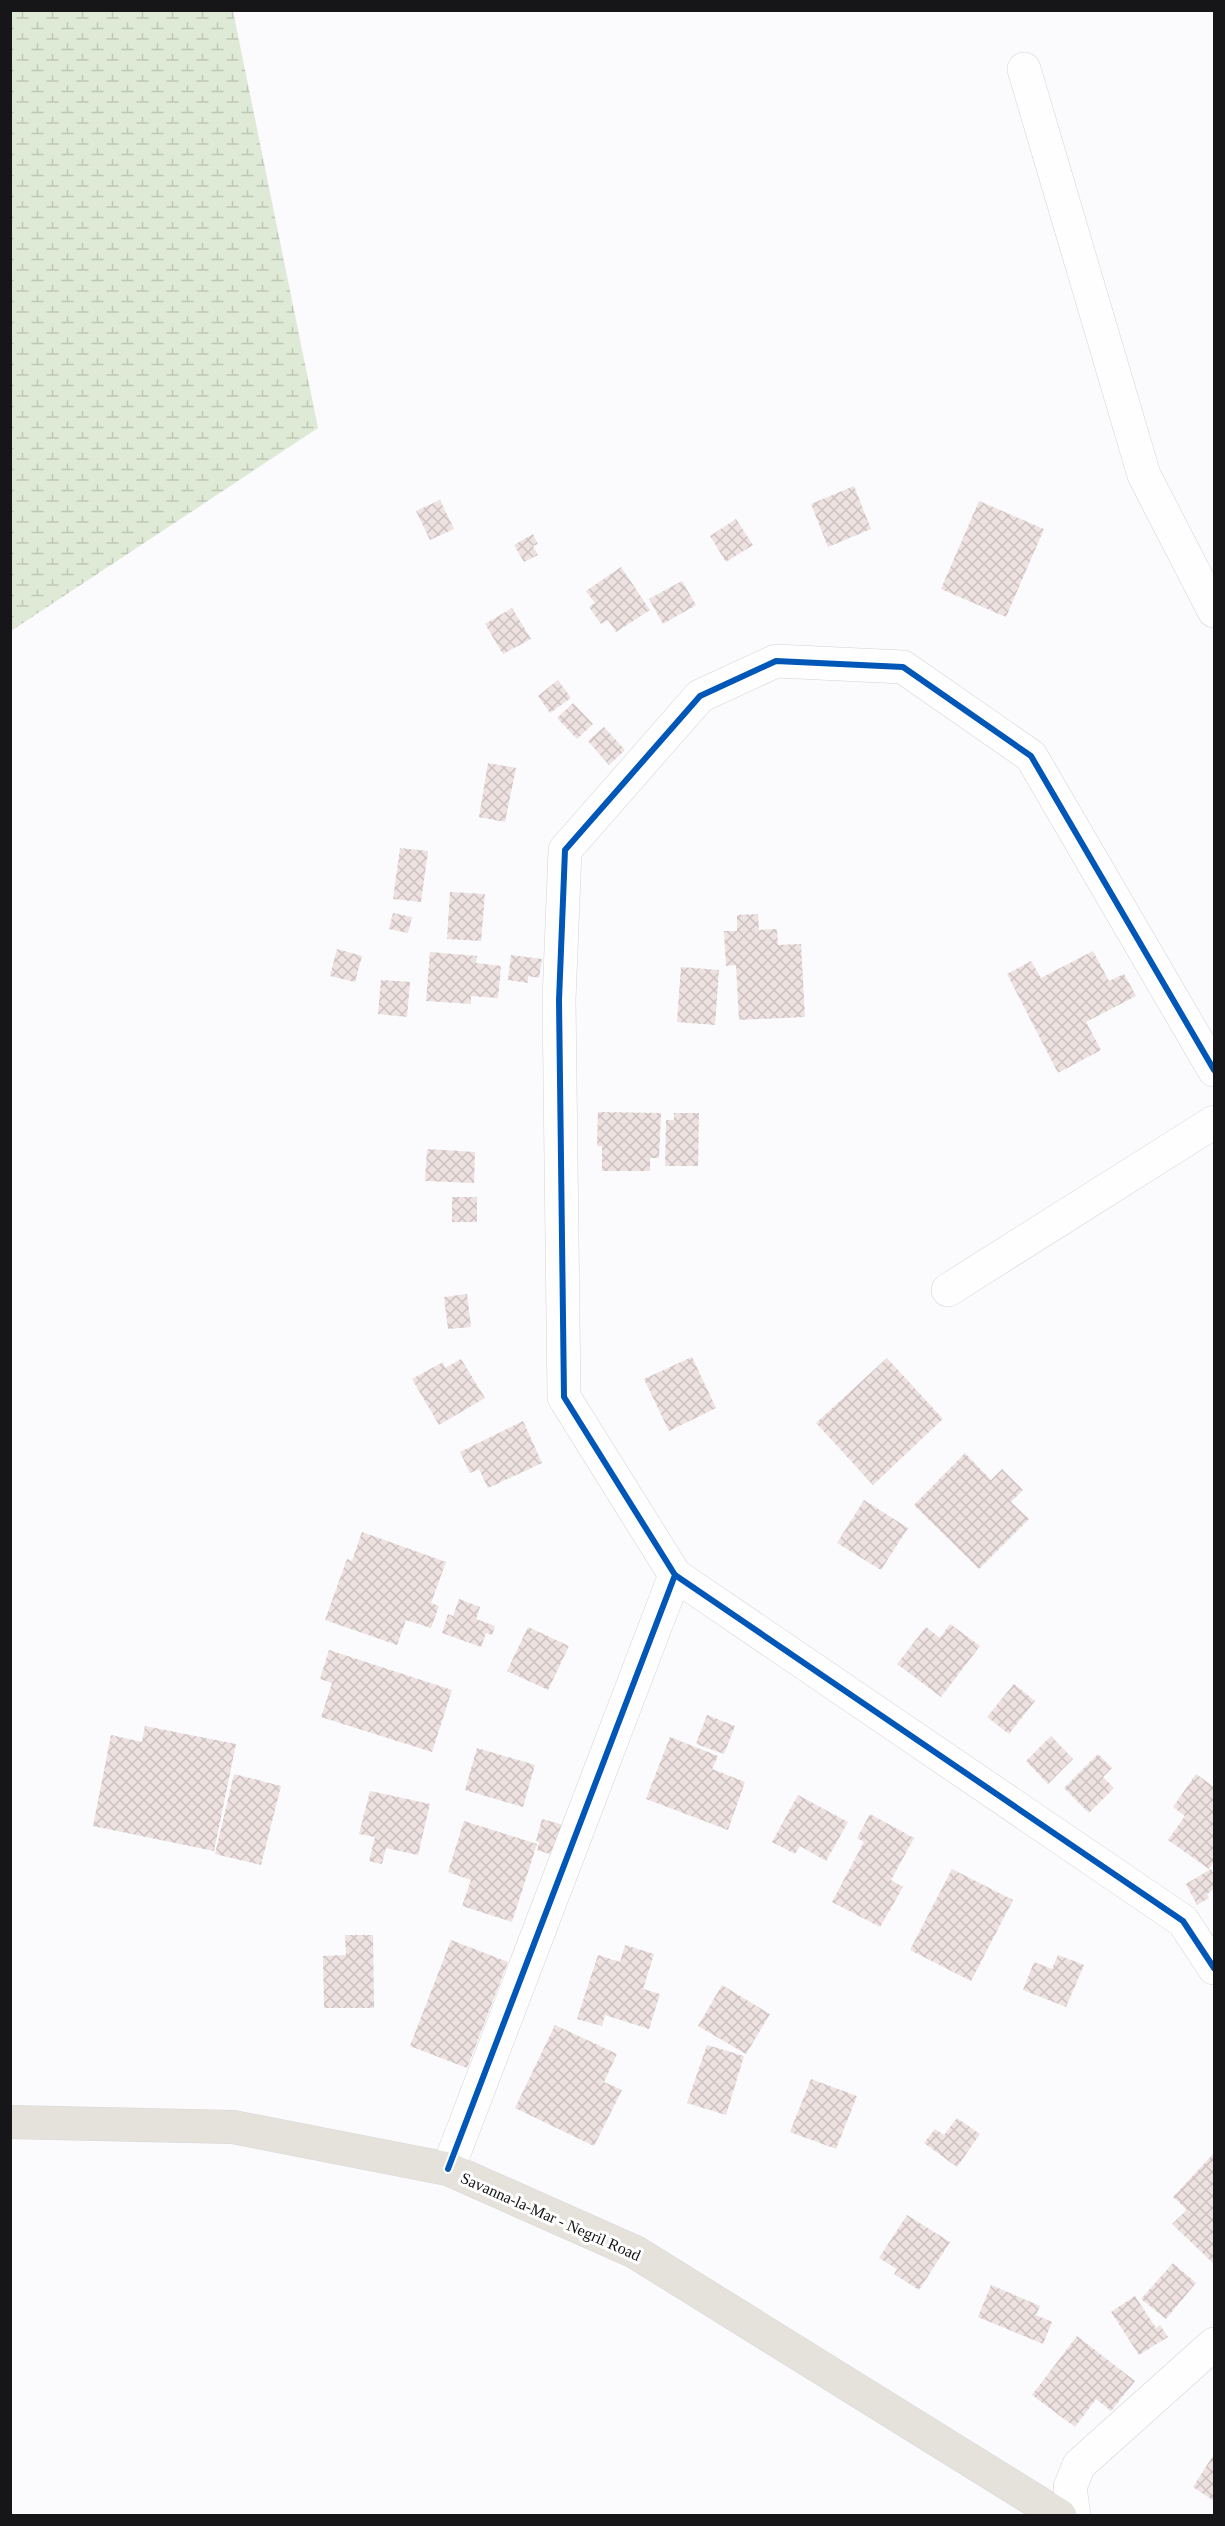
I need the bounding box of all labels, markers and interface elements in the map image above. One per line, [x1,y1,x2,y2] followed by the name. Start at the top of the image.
[458,2169,643,2265] street label: Savanna-la-Mar - Negril Road

